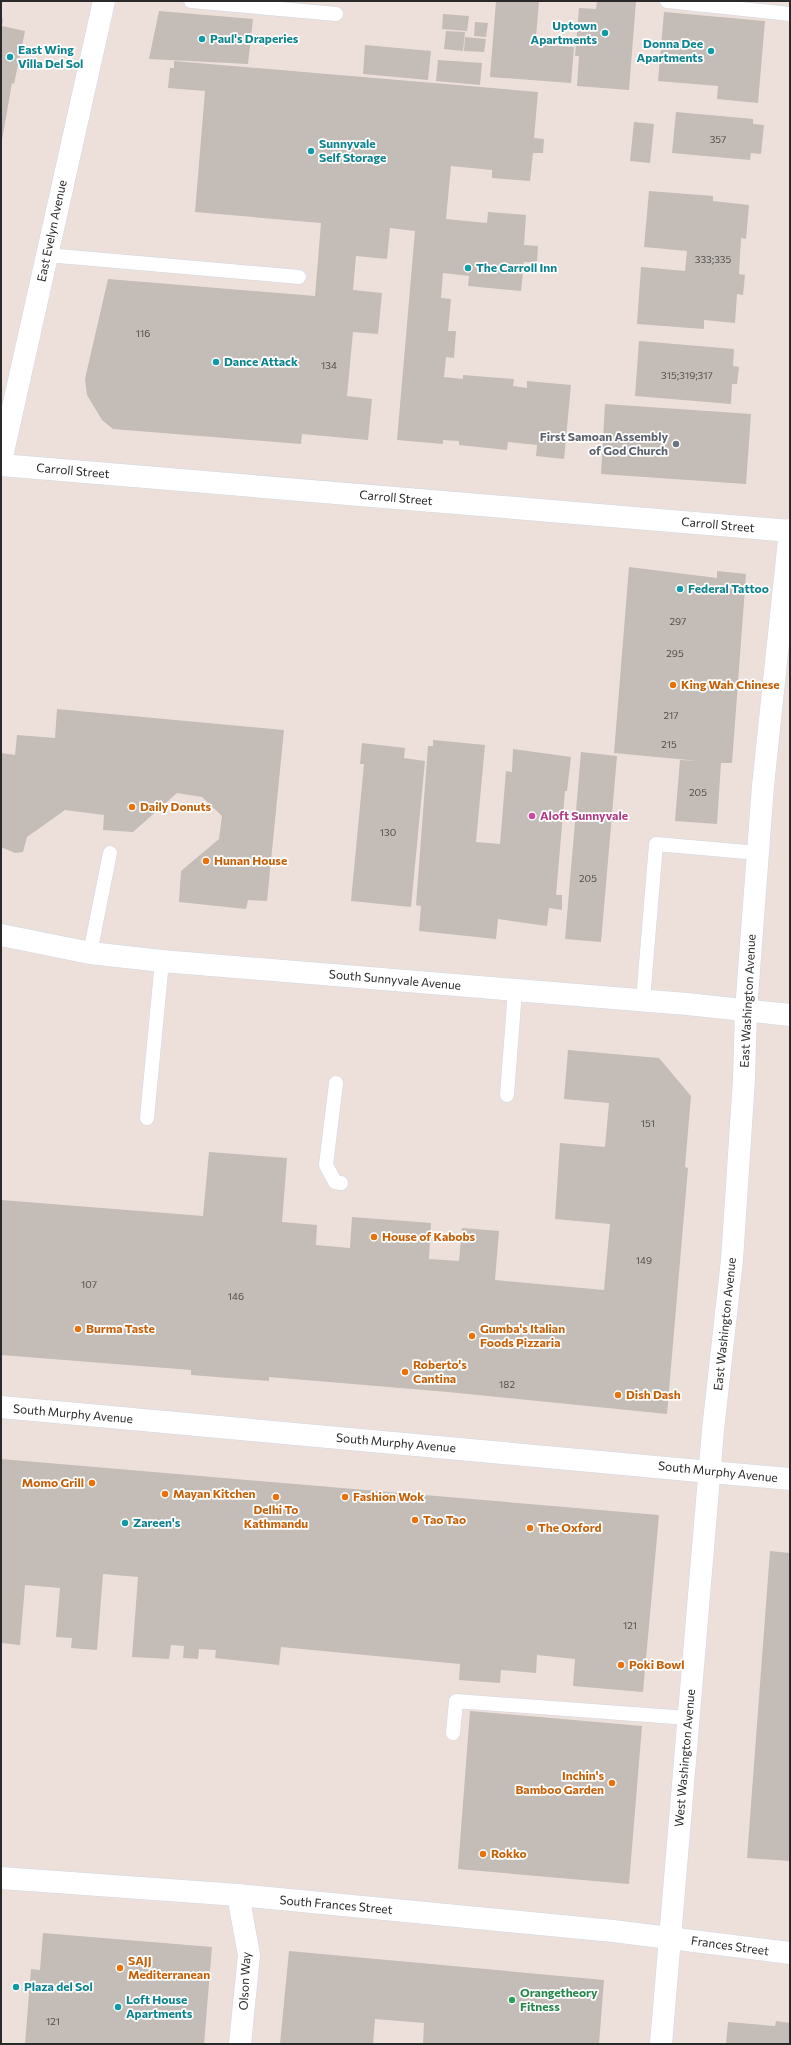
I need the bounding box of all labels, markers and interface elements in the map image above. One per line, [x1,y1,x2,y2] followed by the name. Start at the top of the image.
[531,18,597,46] place label: Uptown Apartments
[600,28,610,38] marker: Uptown Apartments
[210,31,299,45] place label: Paul's Draperies
[197,34,207,44] marker: Paul's Draperies
[637,36,703,64] place label: Donna Dee Apartments
[18,42,83,70] place label: East Wing Villa Del Sol
[706,46,716,56] marker: Donna Dee Apartments
[5,52,15,62] marker: East Wing Villa Del Sol
[710,133,726,145] house number: 357
[319,136,386,164] place label: Sunnyvale Self Storage
[306,146,316,156] marker: Sunnyvale Self Storage
[33,179,69,283] street label: East Evelyn Avenue
[695,253,732,265] house number: 333;335
[476,260,557,274] place label: The Carroll Inn
[463,263,473,273] marker: The Carroll Inn
[136,327,150,339] house number: 116
[224,354,298,368] place label: Dance Attack
[211,357,221,367] marker: Dance Attack
[321,359,337,371] house number: 134
[661,369,713,381] house number: 315;319;317
[540,429,668,457] place label: First Samoan Assembly of God Church
[671,439,681,449] marker: First Samoan Assembly of God Church
[36,460,110,480] street label: Carroll Street
[359,487,433,507] street label: Carroll Street
[681,514,755,534] street label: Carroll Street
[688,581,769,595] place label: Federal Tattoo
[675,584,685,594] marker: Federal Tattoo
[670,615,686,627] house number: 297
[666,647,684,659] house number: 295
[681,677,780,691] place label: King Wah Chinese
[668,680,678,690] marker: King Wah Chinese
[663,709,679,721] house number: 217
[661,738,677,750] house number: 215
[689,786,707,798] house number: 205
[140,799,211,813] place label: Daily Donuts
[127,802,137,812] marker: Daily Donuts
[540,808,628,822] place label: Aloft Sunnyvale
[527,811,537,821] marker: Aloft Sunnyvale
[380,826,396,838] house number: 130
[214,853,287,867] place label: Hunan House
[201,856,211,866] marker: Hunan House
[579,872,597,884] house number: 205
[737,934,757,1068] street label: East Washington Avenue
[328,966,462,992] street label: South Sunnyvale Avenue
[641,1117,655,1129] house number: 151
[382,1229,476,1243] place label: House of Kabobs
[369,1232,379,1242] marker: House of Kabobs
[636,1254,652,1266] house number: 149
[710,1257,738,1391] street label: East Washington Avenue
[81,1278,97,1290] house number: 107
[228,1290,244,1302] house number: 146
[86,1321,155,1335] place label: Burma Taste
[480,1321,565,1349] place label: Gumba's Italian Foods Pizzaria
[73,1324,83,1334] marker: Burma Taste
[467,1331,477,1341] marker: Gumba's Italian Foods Pizzaria
[413,1357,467,1385] place label: Roberto's Cantina
[400,1367,410,1377] marker: Roberto's Cantina
[499,1378,515,1390] house number: 182
[626,1387,681,1401] place label: Dish Dash
[613,1390,623,1400] marker: Dish Dash
[13,1401,134,1425] street label: South Murphy Avenue
[336,1430,457,1454] street label: South Murphy Avenue
[658,1458,779,1484] street label: South Murphy Avenue
[22,1475,84,1489] place label: Momo Grill
[87,1478,97,1488] marker: Momo Grill
[173,1486,255,1500] place label: Mayan Kitchen
[160,1489,170,1499] marker: Mayan Kitchen
[353,1489,424,1503] place label: Fashion Wok
[271,1492,281,1502] marker: Delhi To Kathmandu
[340,1492,350,1502] marker: Fashion Wok
[244,1502,308,1530] place label: Delhi To Kathmandu
[423,1512,466,1526] place label: Tao Tao
[133,1515,181,1529] place label: Zareen's
[410,1515,420,1525] marker: Tao Tao
[120,1518,130,1528] marker: Zareen's
[538,1520,601,1534] place label: The Oxford
[525,1523,535,1533] marker: The Oxford
[623,1619,637,1631] house number: 121
[629,1657,684,1671] place label: Poki Bowl
[616,1660,626,1670] marker: Poki Bowl
[671,1688,697,1827] street label: West Washington Avenue
[515,1768,604,1796] place label: Inchin's Bamboo Garden
[607,1778,617,1788] marker: Inchin's Bamboo Garden
[491,1846,527,1860] place label: Rokko
[478,1849,488,1859] marker: Rokko
[279,1892,393,1916] street label: South Frances Street
[690,1933,770,1957] street label: Frances Street
[235,1951,253,2011] street label: Olson Way
[128,1953,210,1981] place label: SAJJ Mediterranean
[115,1963,125,1973] marker: SAJJ Mediterranean
[24,1979,93,1993] place label: Plaza del Sol
[11,1982,21,1992] marker: Plaza del Sol
[520,1985,598,2013] place label: Orangetheory Fitness
[126,1992,193,2020] place label: Loft House Apartments
[507,1995,517,2005] marker: Orangetheory Fitness
[113,2002,123,2012] marker: Loft House Apartments
[46,2015,60,2027] house number: 121

